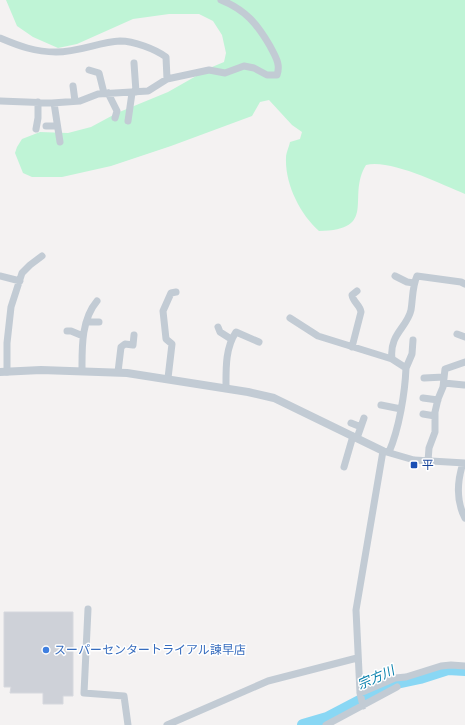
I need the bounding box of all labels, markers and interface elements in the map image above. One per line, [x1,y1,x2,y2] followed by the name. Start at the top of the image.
[422,457,434,474] place label: 平
[409,460,419,470] marker: 平
[54,642,246,659] place label: スーパーセンタートライアル諫早店
[41,645,51,655] marker: スーパーセンタートライアル諫早店
[355,661,399,694] water label: 宗方川

